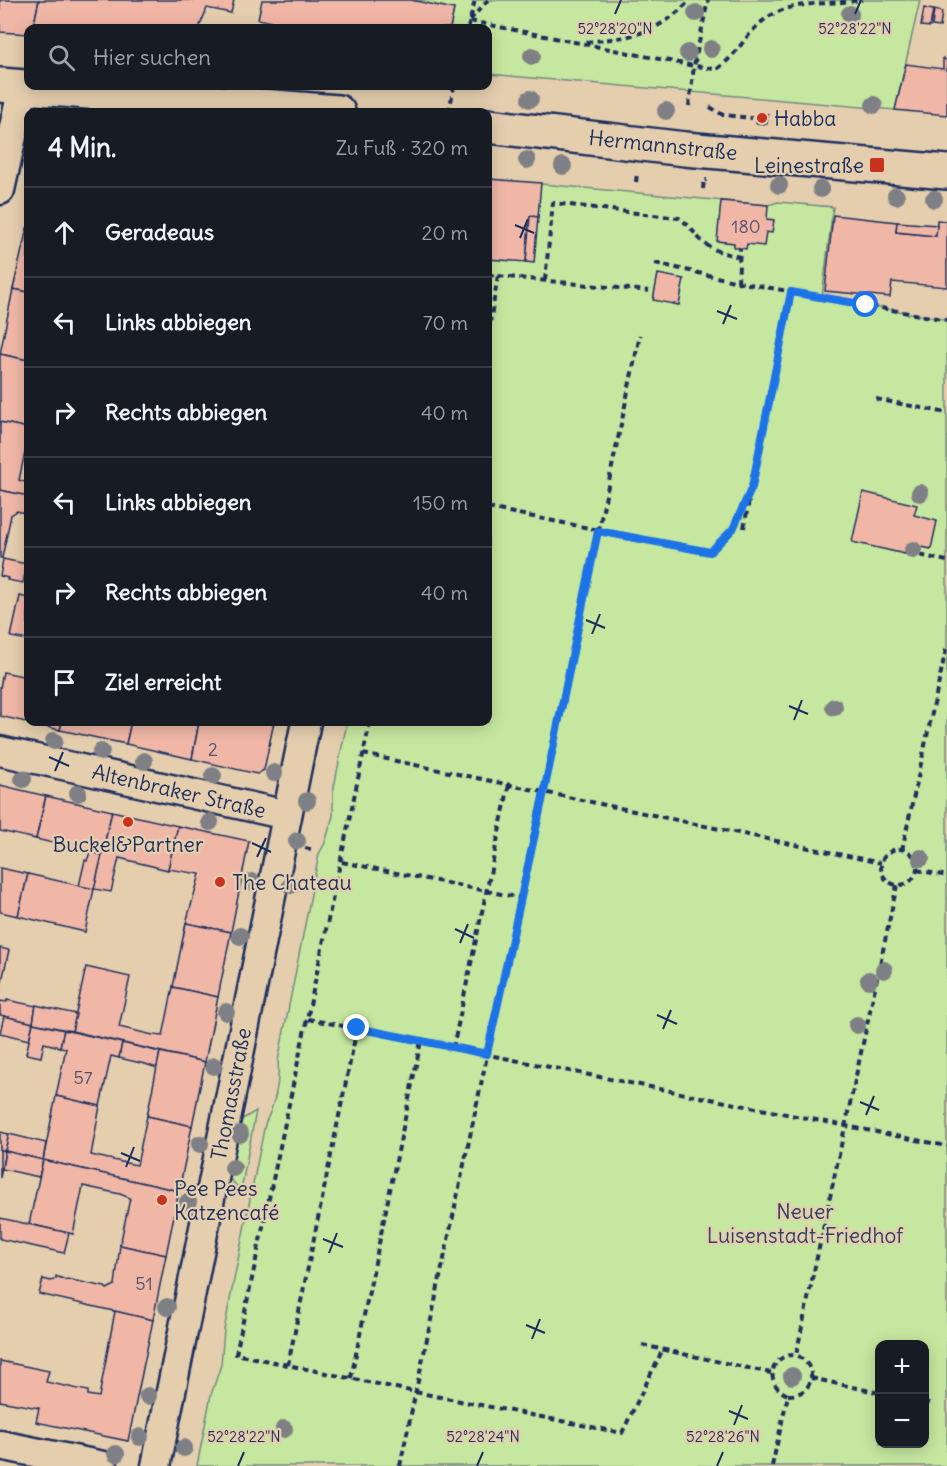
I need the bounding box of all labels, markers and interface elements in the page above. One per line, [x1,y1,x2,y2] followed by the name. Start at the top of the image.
[577,19,653,38] text: 52°28'20"N
[818,19,892,38] text: 52°28'22"N
[24,24,492,90] search box
[45,41,78,74] icon: search
[93,43,211,71] text: Hier suchen
[774,105,836,132] place label: Habba
[755,111,769,125] marker: Habba
[587,124,739,166] street label: Hermannstraße
[48,131,116,164] text: 4 Min.
[336,135,468,160] text: Zu Fuß · 320 m
[754,152,864,179] place label: Leinestraße
[868,156,886,174] marker: Leinestraße
[731,215,761,238] house number: 180
[48,216,81,249] icon: ahead
[105,218,214,246] text: Geradeaus
[422,220,468,245] text: 20 m
[852,291,878,317] route start
[48,306,81,339] icon: left
[105,308,252,336] text: Links abbiegen
[423,310,468,335] text: 70 m
[48,396,81,429] icon: right
[105,398,267,426] text: Rechts abbiegen
[421,400,468,425] text: 40 m
[48,486,81,519] icon: left
[105,488,252,516] text: Links abbiegen
[413,490,468,515] text: 150 m
[48,576,81,609] icon: right
[105,578,267,606] text: Rechts abbiegen
[421,580,468,605] text: 40 m
[48,666,81,699] icon: arrive
[105,668,222,696] text: Ziel erreicht
[208,738,218,761] house number: 2
[90,758,268,824] street label: Altenbraker Straße
[121,815,135,829] marker: Buckel&Partner
[52,831,204,858] place label: Buckel&Partner
[232,869,352,896] place label: The Chateau
[213,875,227,889] marker: The Chateau
[343,1014,369,1040] route end
[205,1025,257,1163] street label: Thomasstraße
[73,1066,93,1089] house number: 57
[174,1175,279,1226] place label: Pee Pees Katzencafé
[155,1193,169,1207] marker: Pee Pees Katzencafé
[707,1198,904,1249] park label: Neuer Luisenstadt-Friedhof
[135,1272,153,1295] house number: 51
[875,1340,929,1448] map controls
[875,1340,929,1394] button: +
[875,1394,929,1448] button: −
[207,1427,281,1446] text: 52°28'22"N
[446,1427,520,1446] text: 52°28'24"N
[686,1427,760,1446] text: 52°28'26"N

